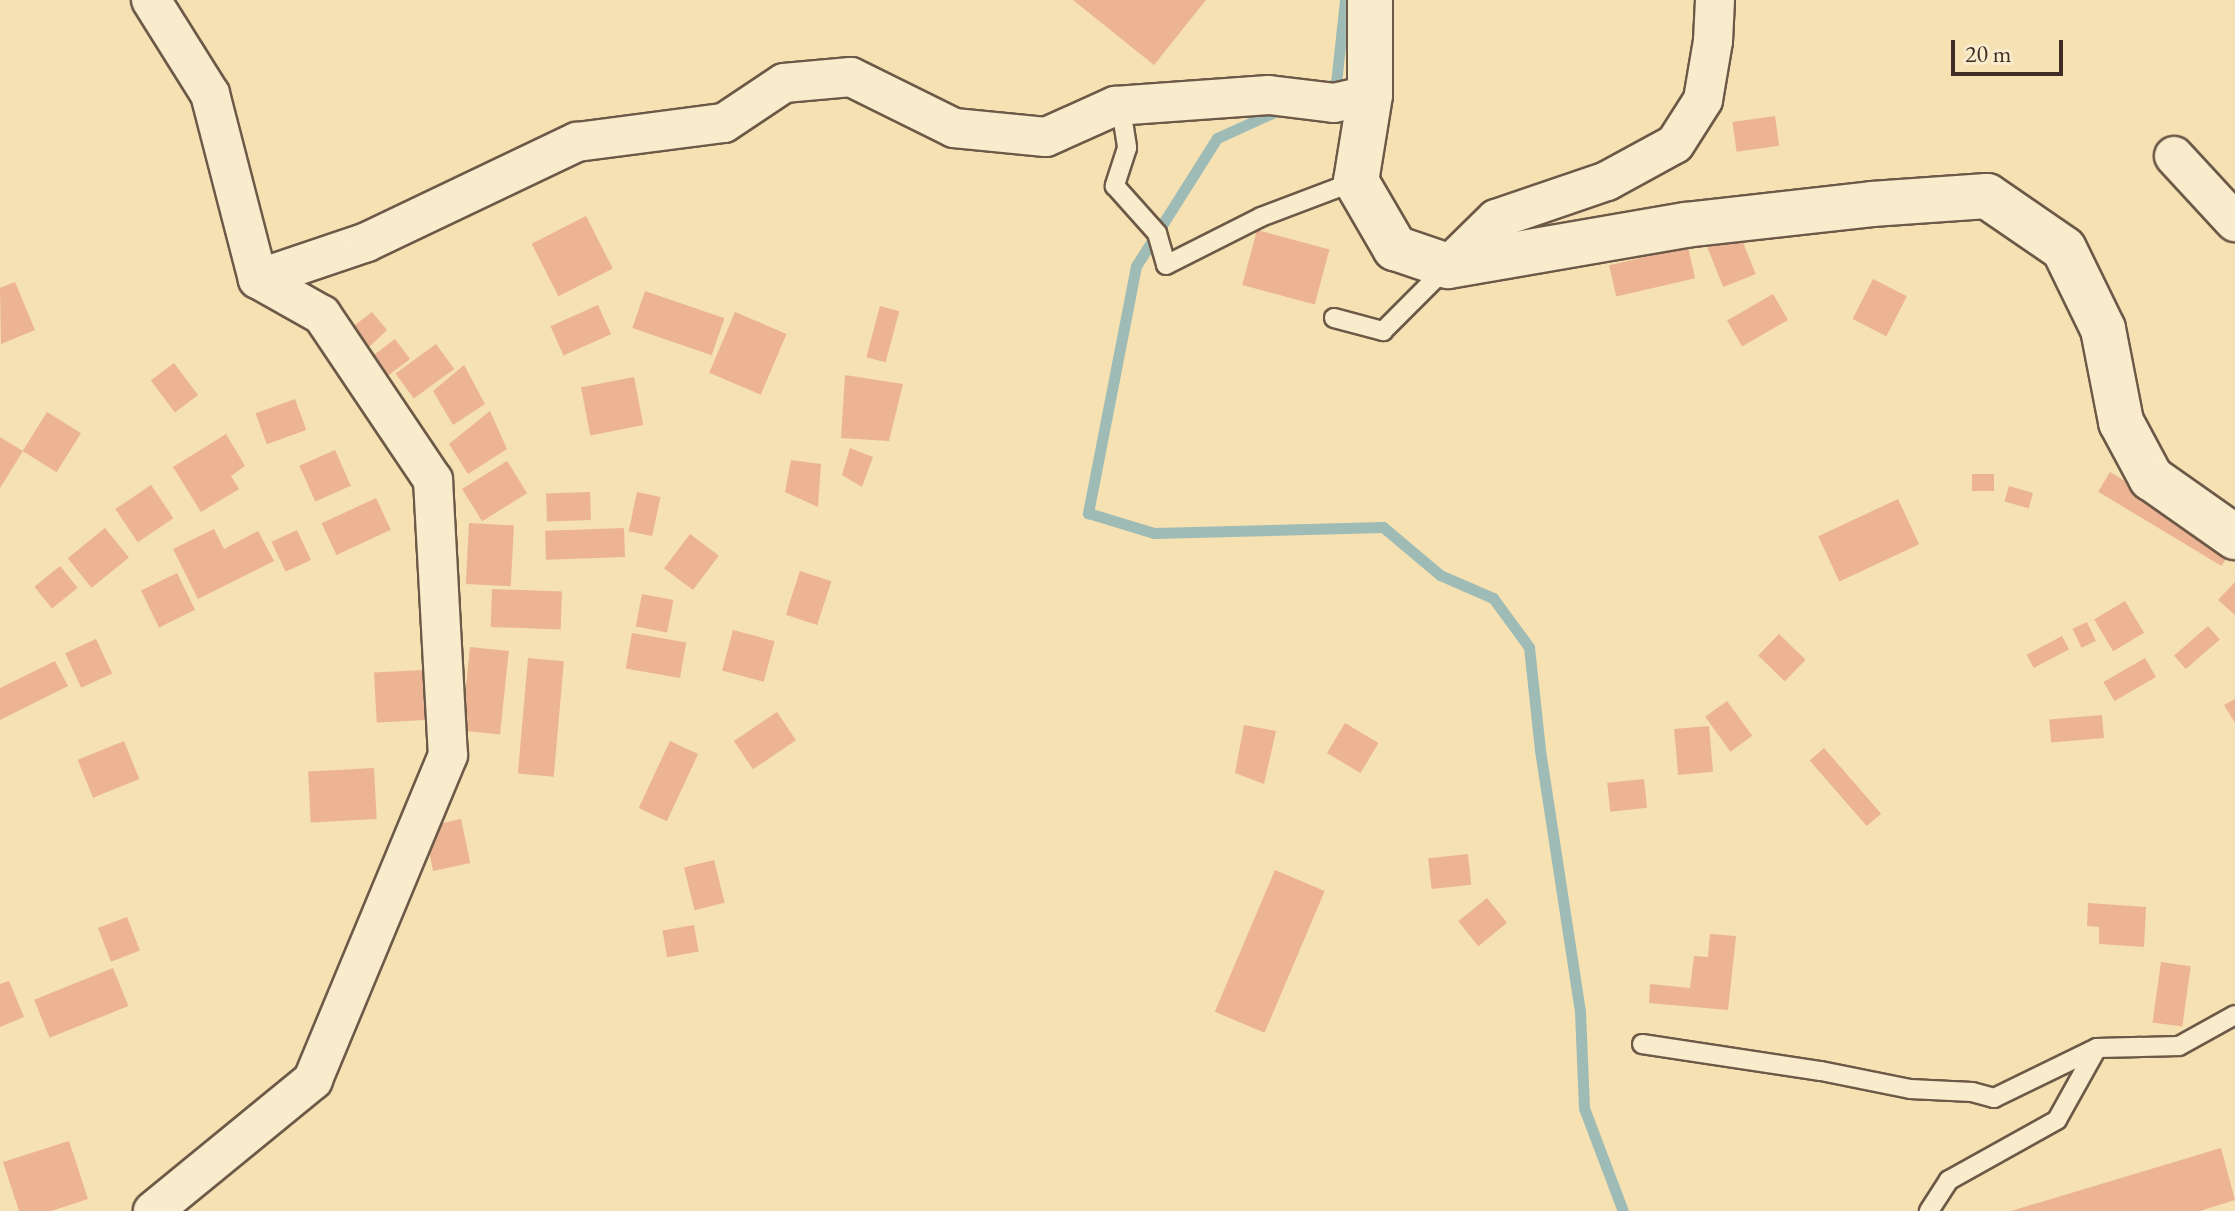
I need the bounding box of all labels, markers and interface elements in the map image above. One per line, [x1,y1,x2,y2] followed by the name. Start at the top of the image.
[1955,24,2067,74] scale bar
[1965,38,2012,69] text: 20 m

